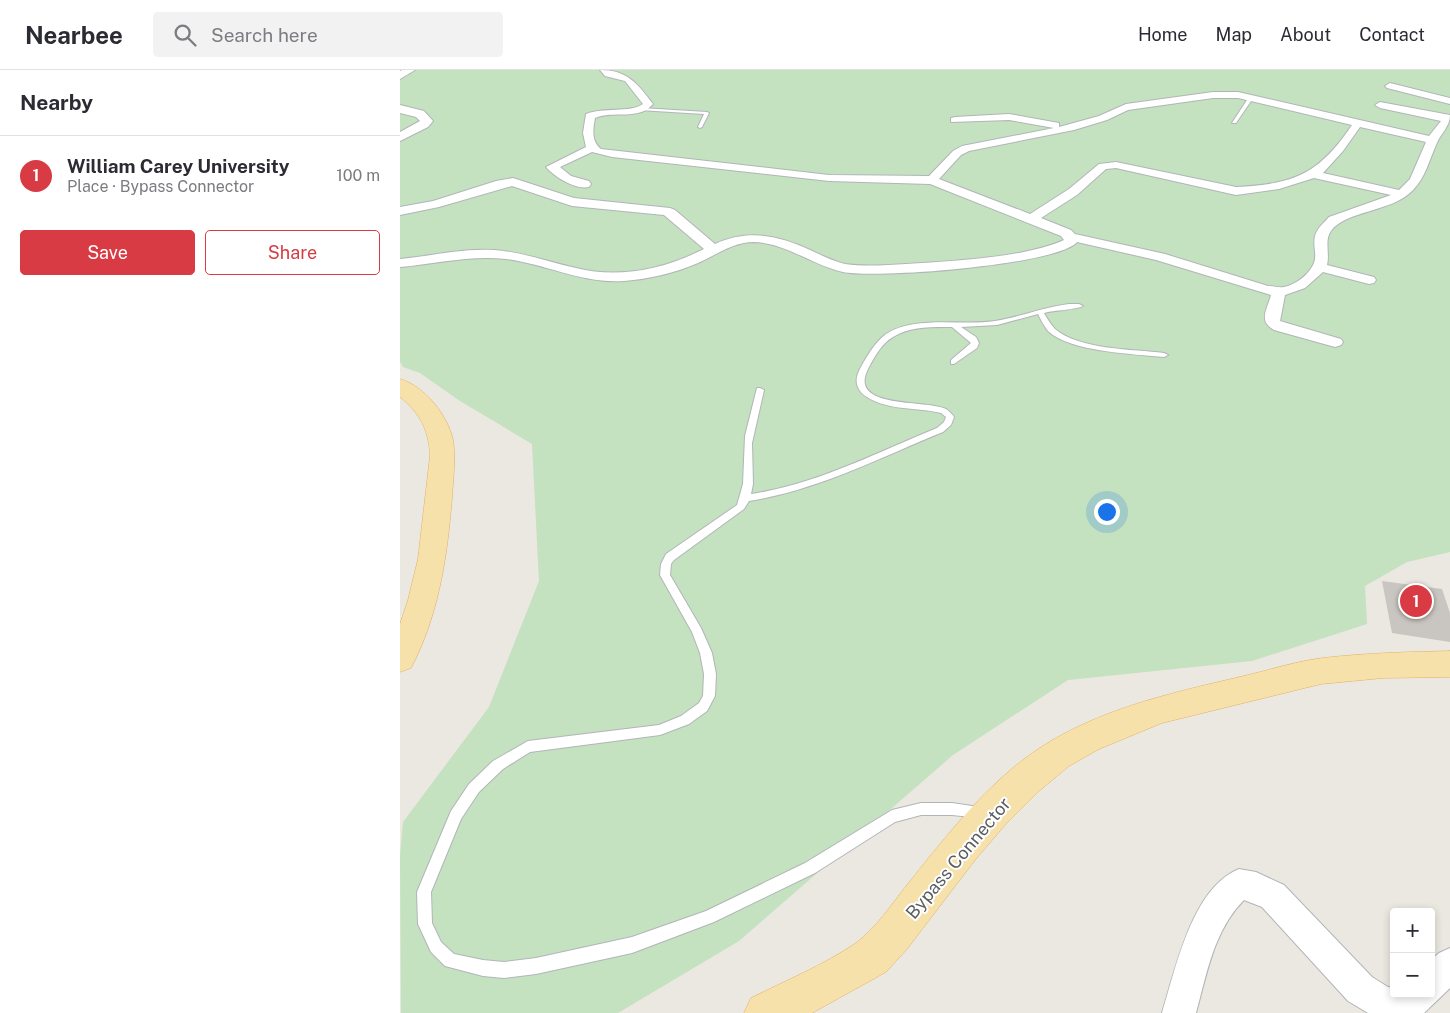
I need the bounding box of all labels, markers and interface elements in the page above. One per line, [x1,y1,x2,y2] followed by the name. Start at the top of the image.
[153,12,503,57] search box
[25,21,123,49] text: Nearbee
[171,21,199,49] icon: search
[211,24,318,46] text: Search here
[1138,24,1188,45] text: Home
[1216,24,1252,45] text: Map
[1280,24,1331,45] text: About
[1359,24,1425,45] text: Contact
[20,90,93,115] text: Nearby
[67,155,289,177] text: William Carey University
[33,166,39,185] text: 1
[336,166,380,185] text: 100 m
[67,177,254,196] text: Place · Bypass Connector
[20,230,195,275] button: Save
[205,230,380,275] button: Share
[1094,499,1120,525] your location
[1400,582,1432,620] pin: 1
[901,793,1015,923] street label: Bypass Connector
[1390,908,1435,998] map controls
[1390,908,1435,953] button: +
[1390,953,1435,998] button: −

